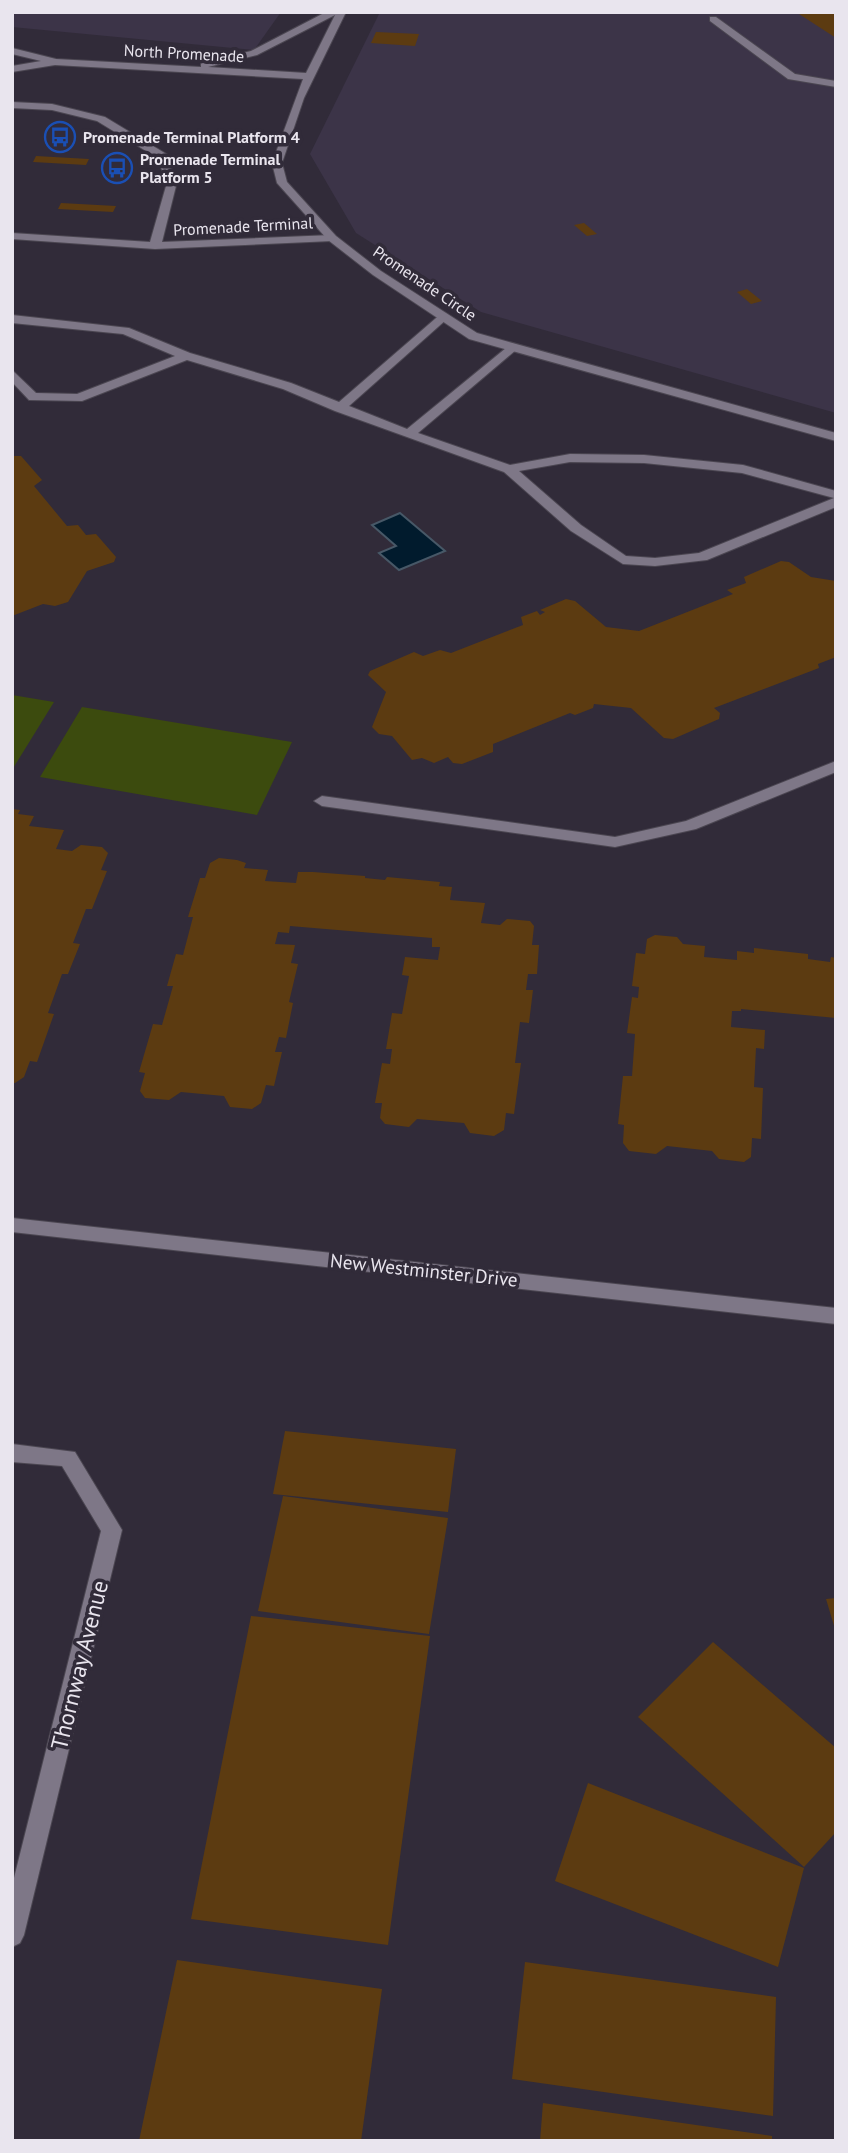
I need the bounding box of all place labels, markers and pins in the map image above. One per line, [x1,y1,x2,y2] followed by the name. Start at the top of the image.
[43,120,77,154] bus stop icon: Promenade Terminal Platform 4
[83,127,300,147] place label: Promenade Terminal Platform 4
[140,149,280,187] place label: Promenade Terminal Platform 5
[100,151,134,185] bus stop icon: Promenade Terminal Platform 5

